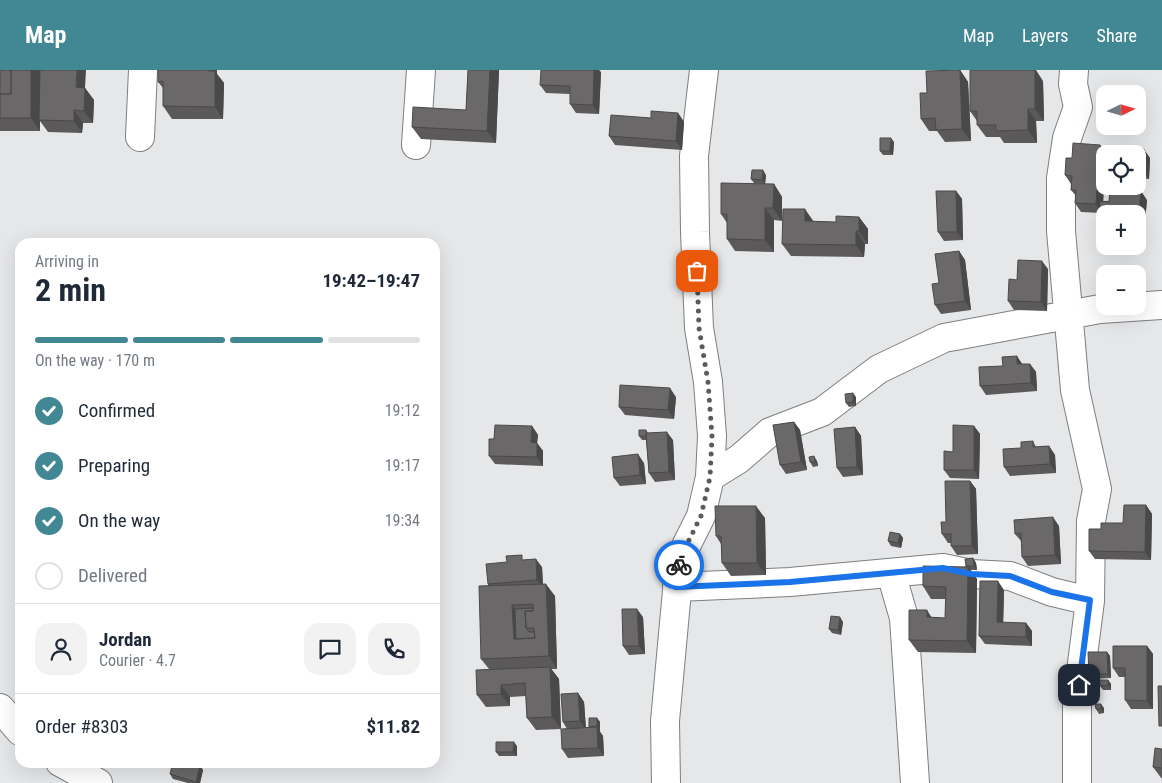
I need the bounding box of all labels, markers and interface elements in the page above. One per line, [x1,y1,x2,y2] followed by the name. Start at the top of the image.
[25,21,66,49] text: Map
[963,25,994,46] text: Map
[1022,25,1069,46] text: Layers
[1097,25,1137,46] text: Share
[1096,85,1146,135] north arrow
[1096,85,1146,315] map controls
[1096,145,1146,195] button: locate
[1096,205,1146,255] button: +
[676,250,718,292] pin
[35,252,99,271] text: Arriving in
[683,257,711,285] icon: bag
[1096,265,1146,315] button: −
[322,269,420,292] text: 19:42–19:47
[35,271,106,309] text: 2 min
[35,351,155,370] text: On the way · 170 m
[35,397,63,425] icon: check
[78,399,155,422] text: Confirmed
[385,401,420,420] text: 19:12
[35,452,63,480] icon: check
[78,454,150,477] text: Preparing
[385,456,420,475] text: 19:17
[35,507,63,535] icon: check
[78,509,160,532] text: On the way
[385,511,420,530] text: 19:34
[654,540,704,590] courier
[665,551,693,579] icon: bike
[78,564,147,587] text: Delivered
[35,623,87,675] button: person
[304,623,356,675] button: chat
[368,623,420,675] button: phone
[99,628,152,651] text: Jordan
[99,651,176,670] text: Courier · 4.7
[1058,664,1100,706] pin
[1065,671,1093,699] icon: home
[35,715,128,738] text: Order #8303
[366,715,420,738] text: $11.82

